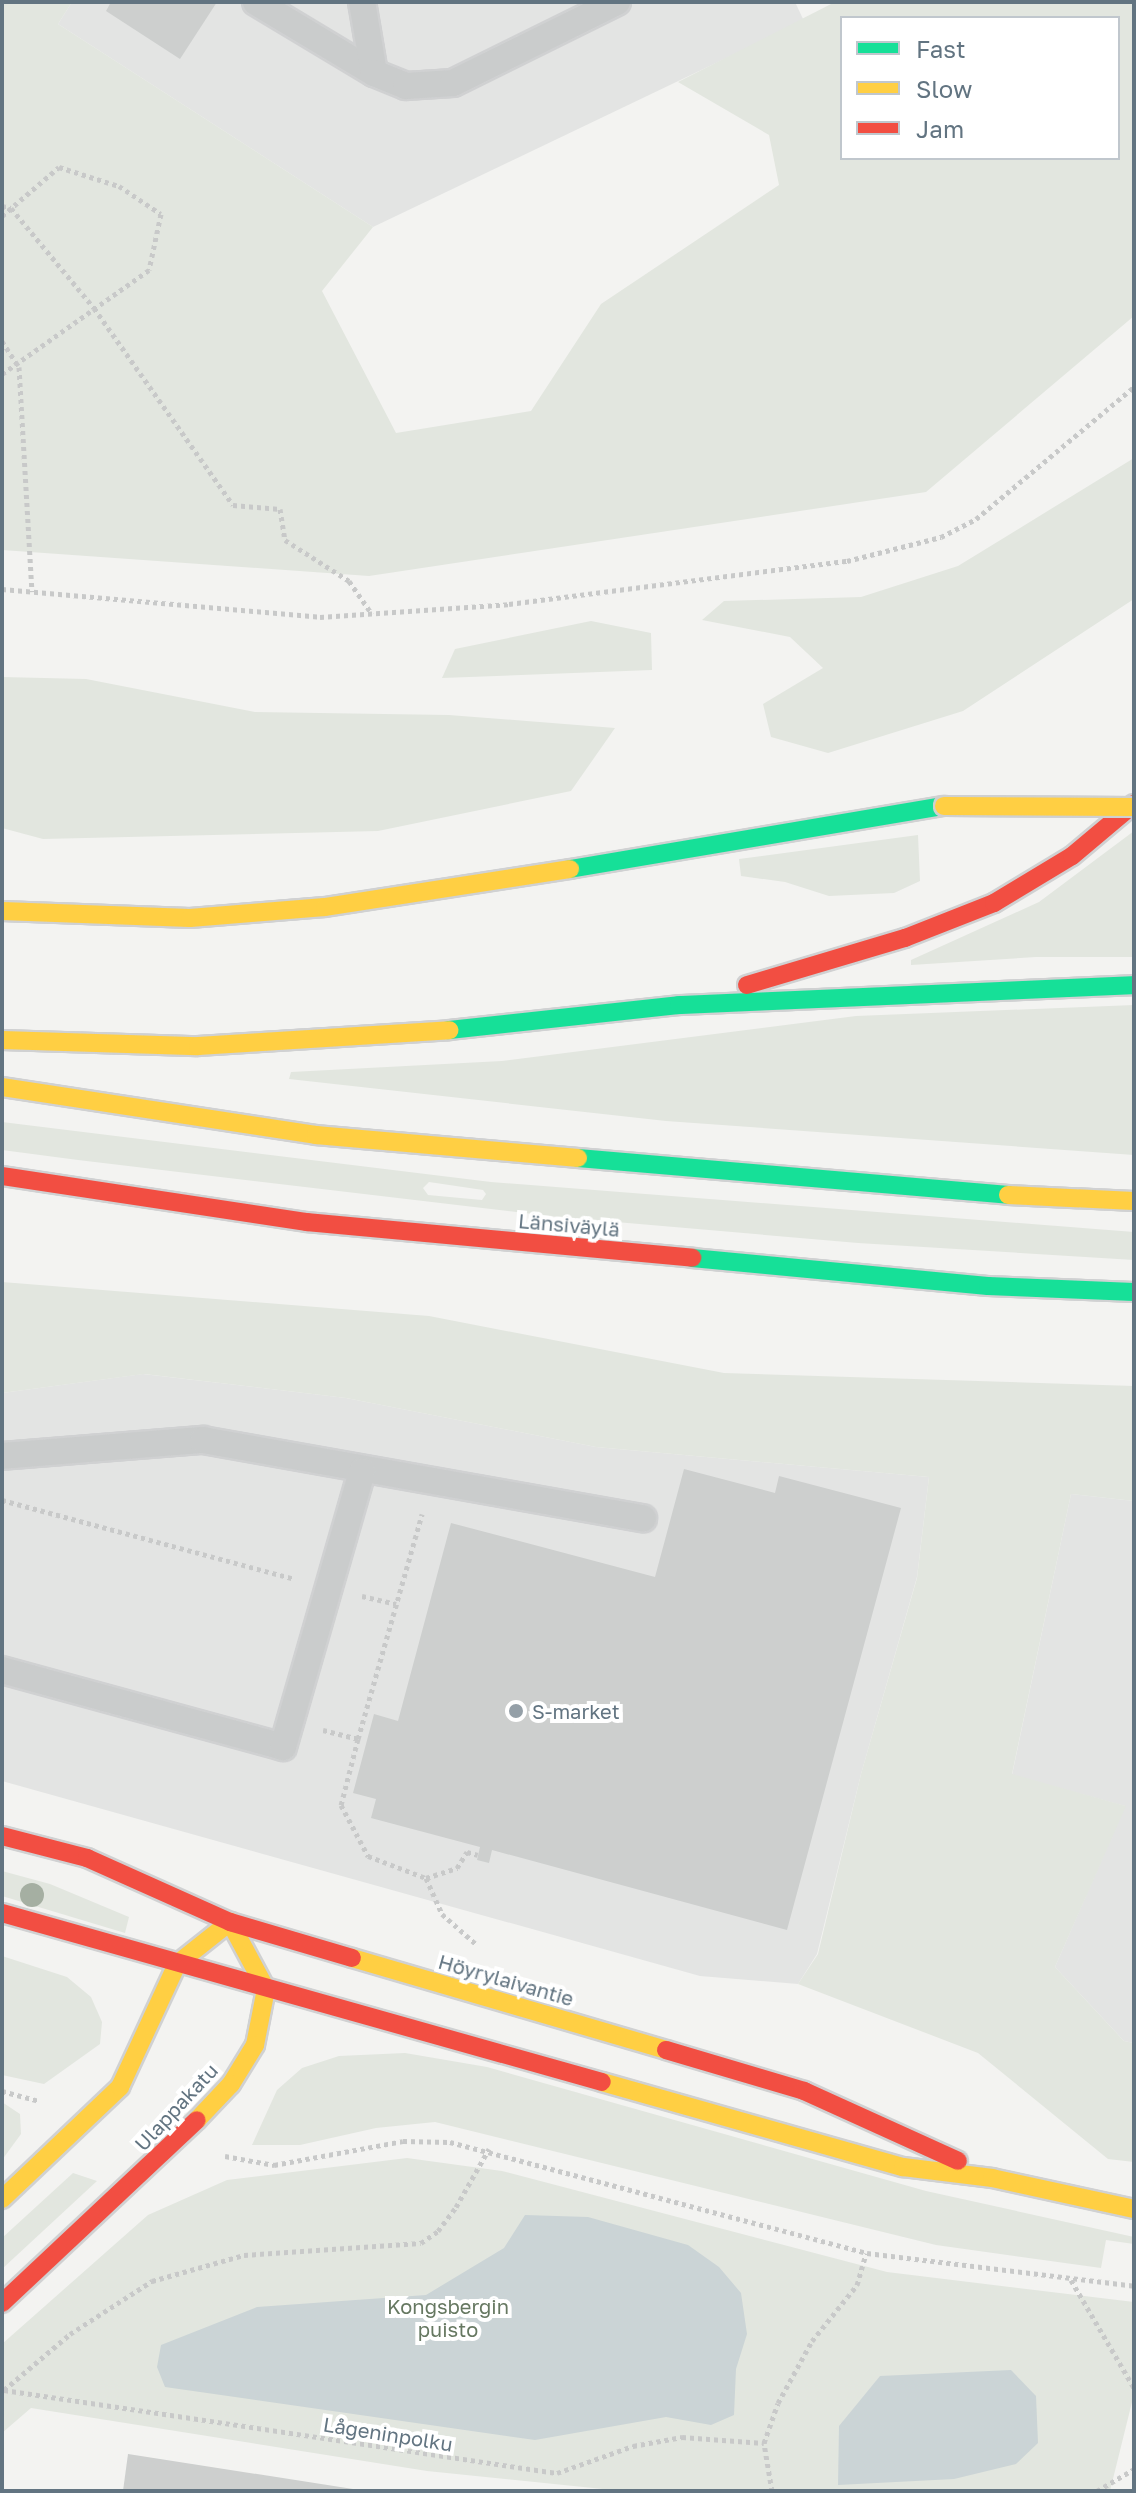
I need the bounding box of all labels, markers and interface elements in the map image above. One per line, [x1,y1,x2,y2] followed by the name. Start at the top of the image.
[840,16,1120,160] legend
[916,34,966,63] text: Fast
[916,74,972,103] text: Slow
[916,114,964,143] text: Jam
[517,1209,621,1241] street label: Länsiväylä
[532,1699,620,1723] place label: S-market
[507,1702,525,1720] marker: S-market
[436,1949,576,2011] street label: Höyrylaivantie
[130,2058,222,2156] street label: Ulappakatu
[387,2295,509,2342] park label: Kongsbergin puisto
[321,2412,455,2456] street label: Lågeninpolku

